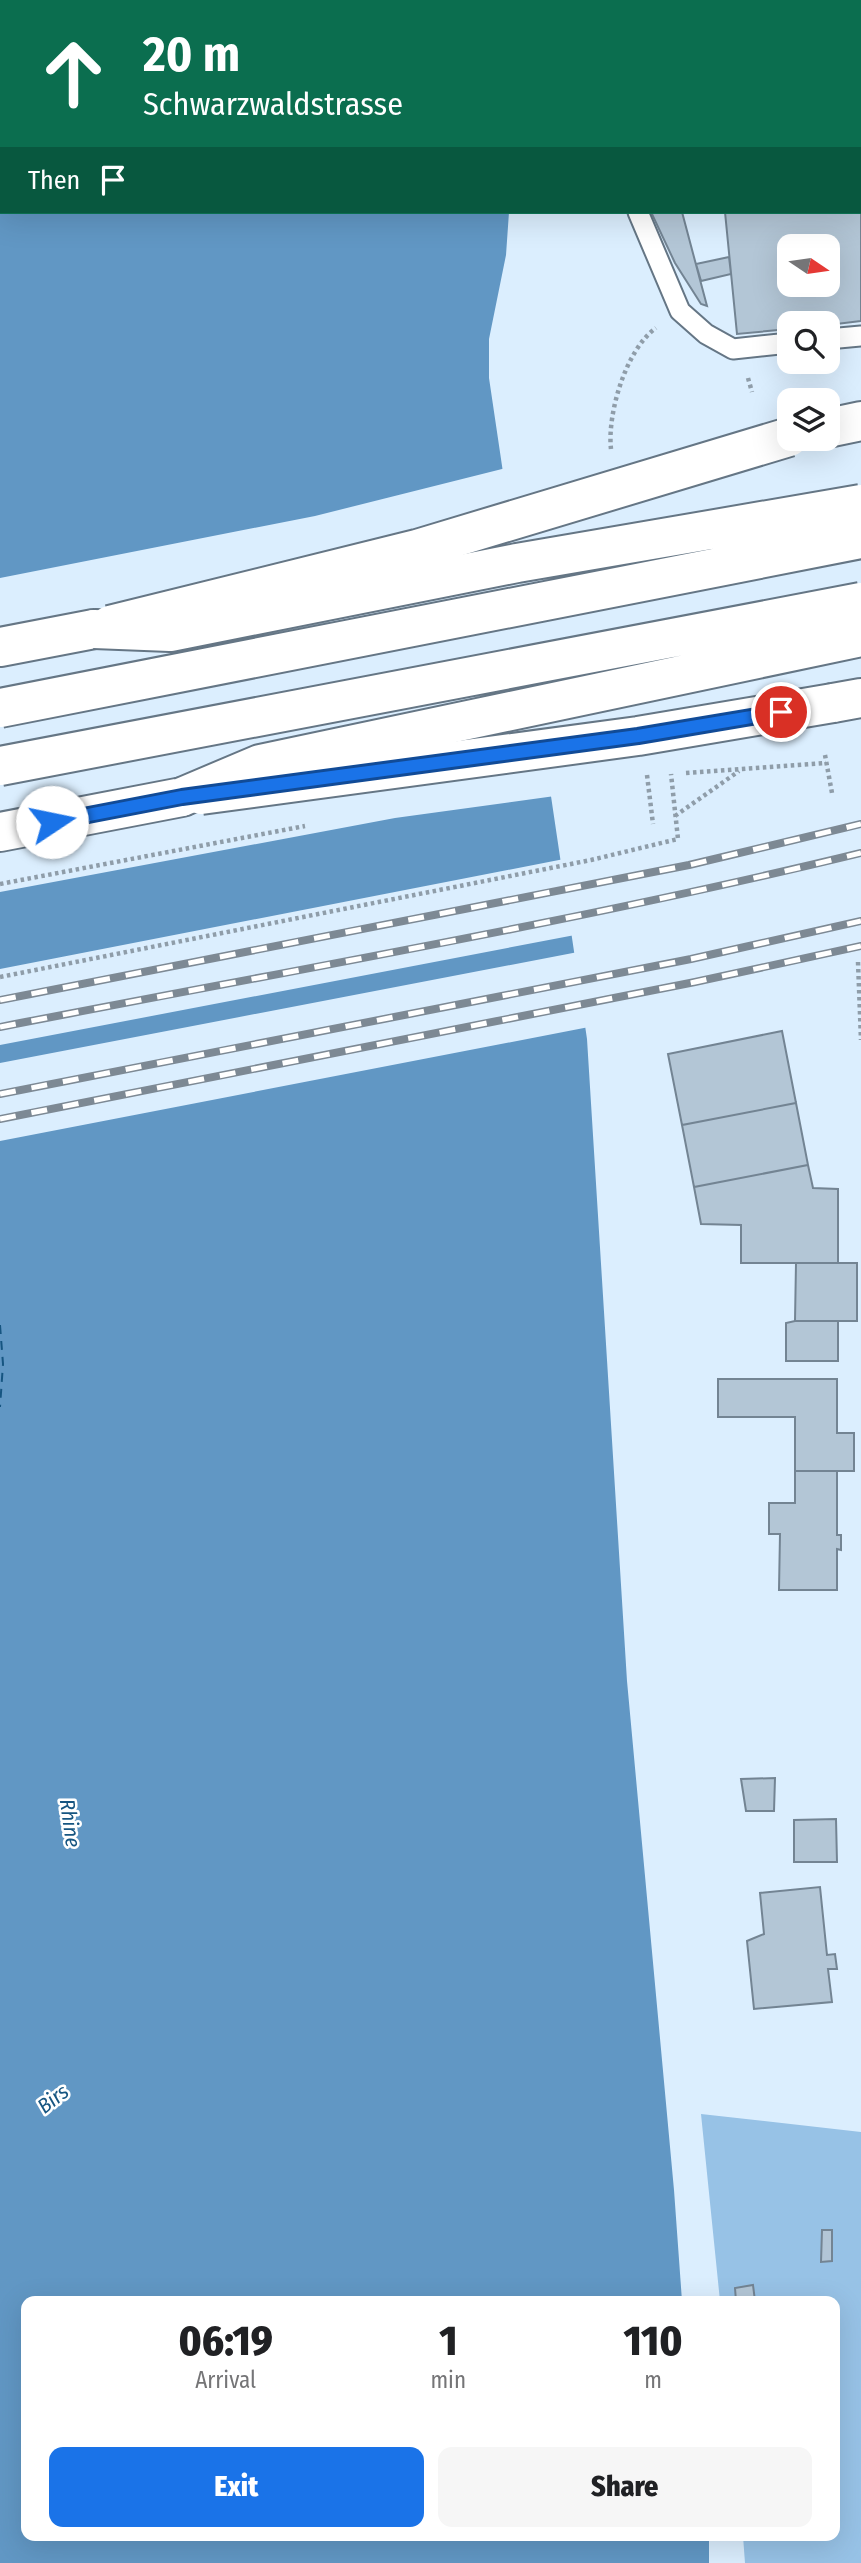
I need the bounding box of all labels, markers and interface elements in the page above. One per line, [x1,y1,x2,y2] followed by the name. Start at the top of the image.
[143,25,240,84] text: 20 m
[28,28,119,119] icon: ahead
[143,85,403,123] text: Schwarzwaldstrasse
[94,161,132,199] icon: arrive
[28,165,80,196] text: Then
[777,234,840,298] north arrow
[777,234,840,451] map controls
[777,311,840,374] button: search
[777,388,840,451] button: layers
[751,682,811,742] pin
[762,693,800,731] icon: arrive
[15,785,89,859] position arrow
[54,1797,86,1849] water label: Rhine
[32,2079,74,2119] water label: Birs
[179,2316,273,2366] text: 06:19
[439,2316,457,2366] text: 1
[624,2316,682,2366] text: 110
[195,2366,256,2394] text: Arrival
[430,2366,466,2394] text: min
[644,2366,662,2394] text: m
[49,2447,424,2527] button: Exit
[438,2447,812,2527] button: Share

